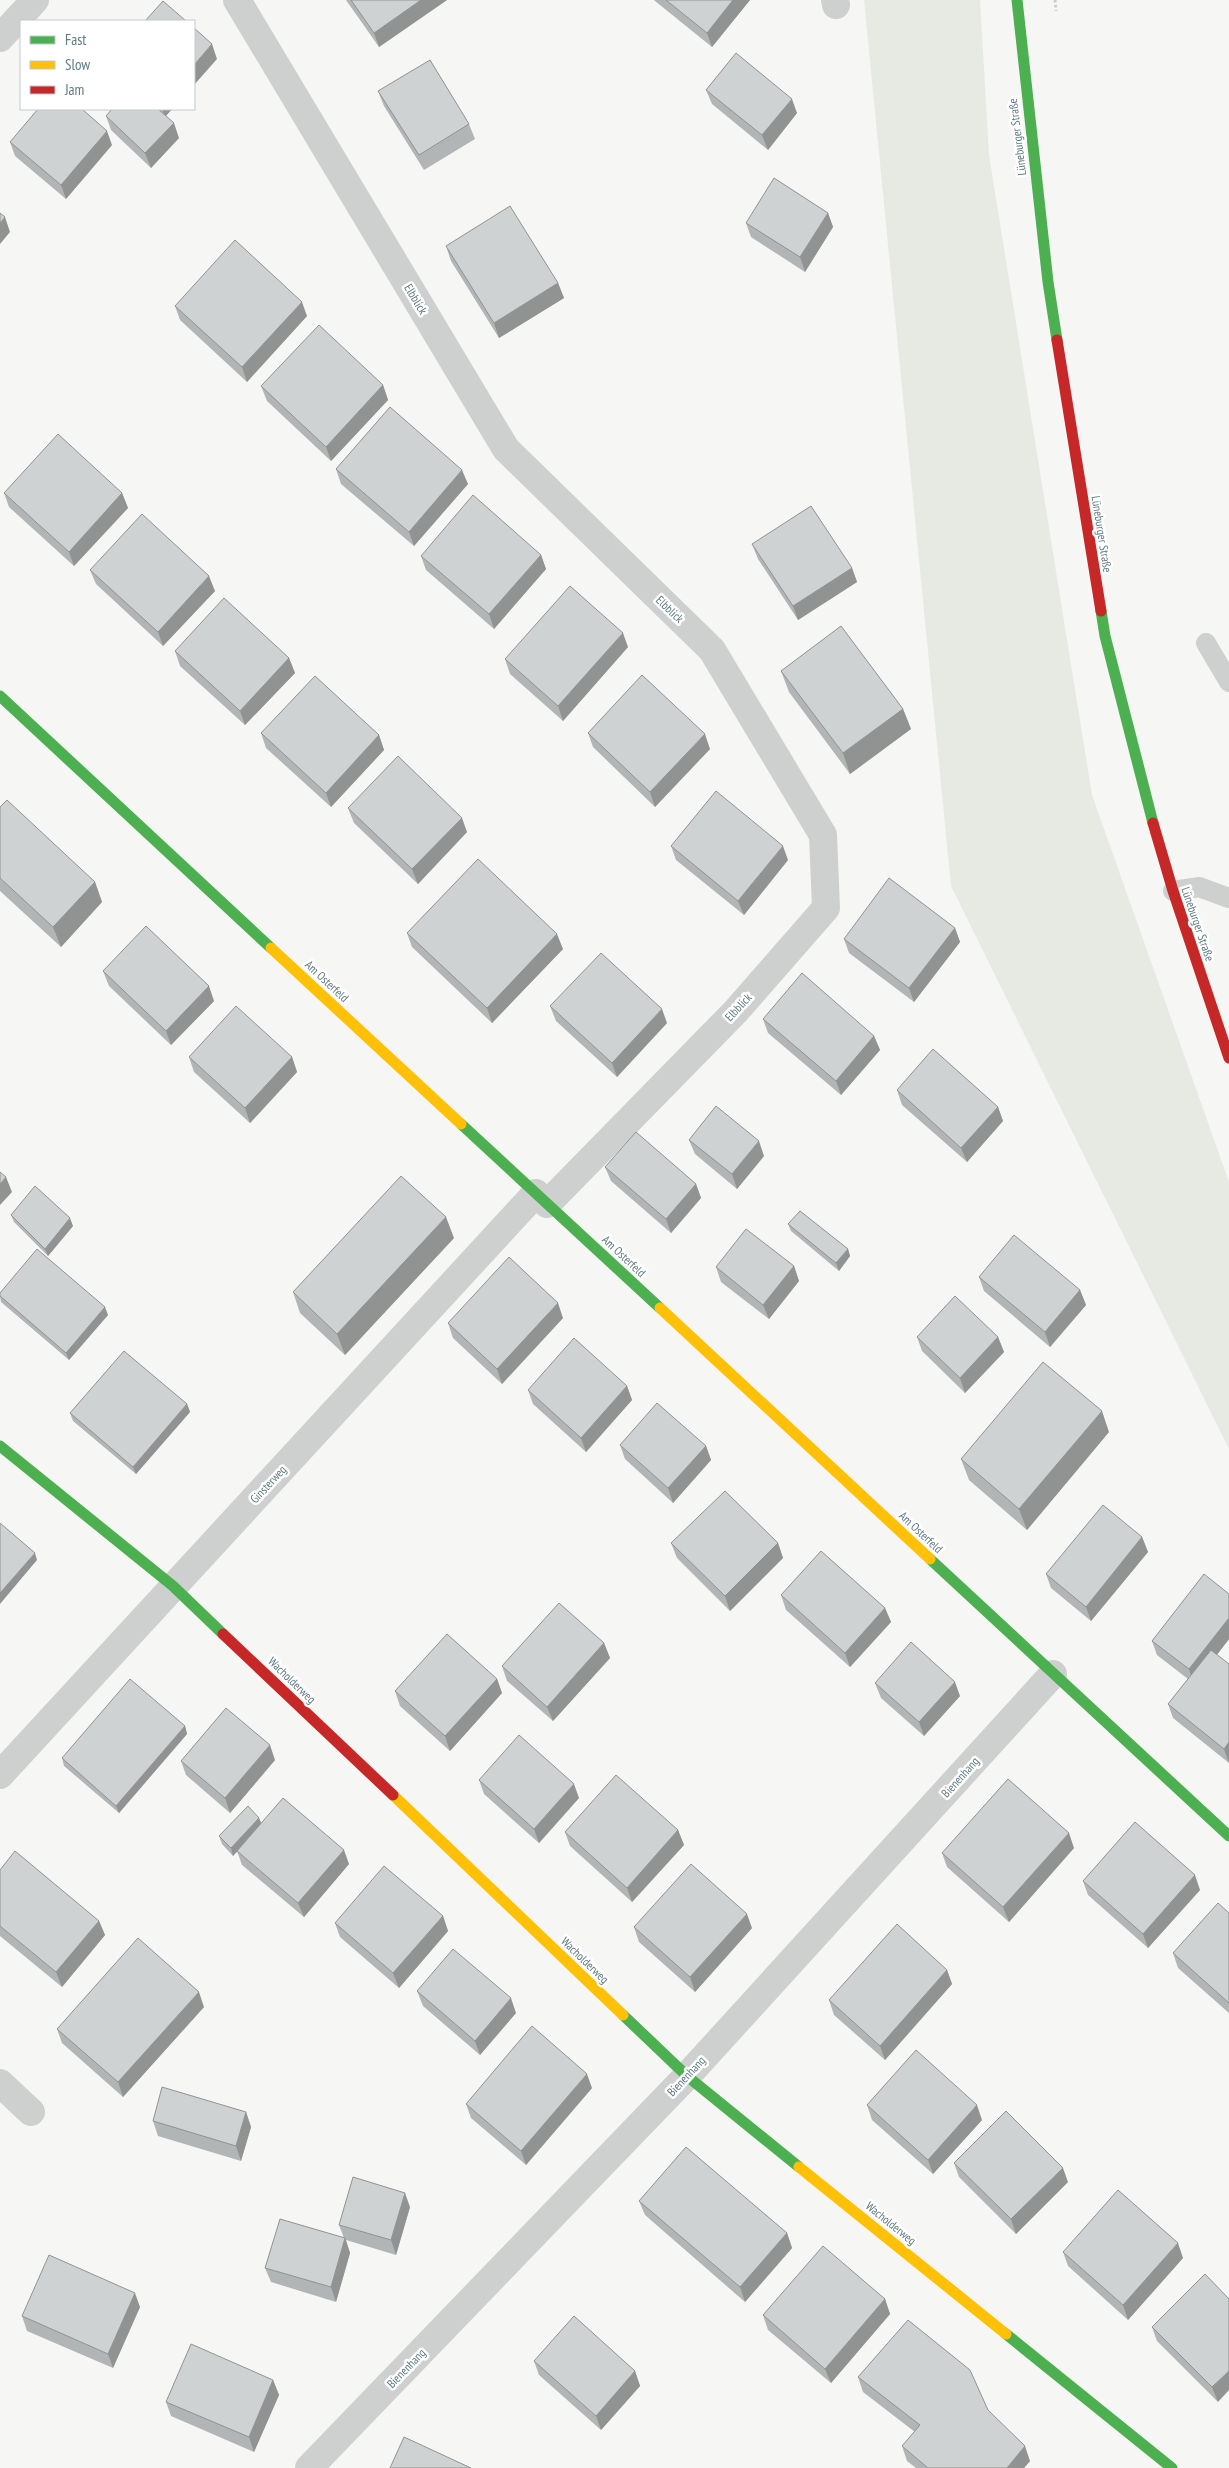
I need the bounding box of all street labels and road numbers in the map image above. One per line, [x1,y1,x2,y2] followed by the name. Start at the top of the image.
[1005,98,1029,176] street label: Lüneburger Straße
[401,281,431,317] street label: Elbblick
[1089,495,1115,573] street label: Lüneburger Straße
[653,592,687,626] street label: Elbblick
[1178,885,1218,963] street label: Lüneburger Straße
[302,957,352,1005] street label: Am Osterfeld
[721,990,755,1024] street label: Elbblick
[599,1232,649,1280] street label: Am Osterfeld
[247,1462,289,1506] street label: Ginsterweg
[896,1508,946,1556] street label: Am Osterfeld
[265,1654,319,1706] street label: Wacholderweg
[938,1754,982,1800] street label: Bienenhang
[558,1934,612,1986] street label: Wacholderweg
[664,2053,708,2099] street label: Bienenhang
[863,2198,919,2248] street label: Wacholderweg
[383,2345,429,2391] street label: Bienenhang

